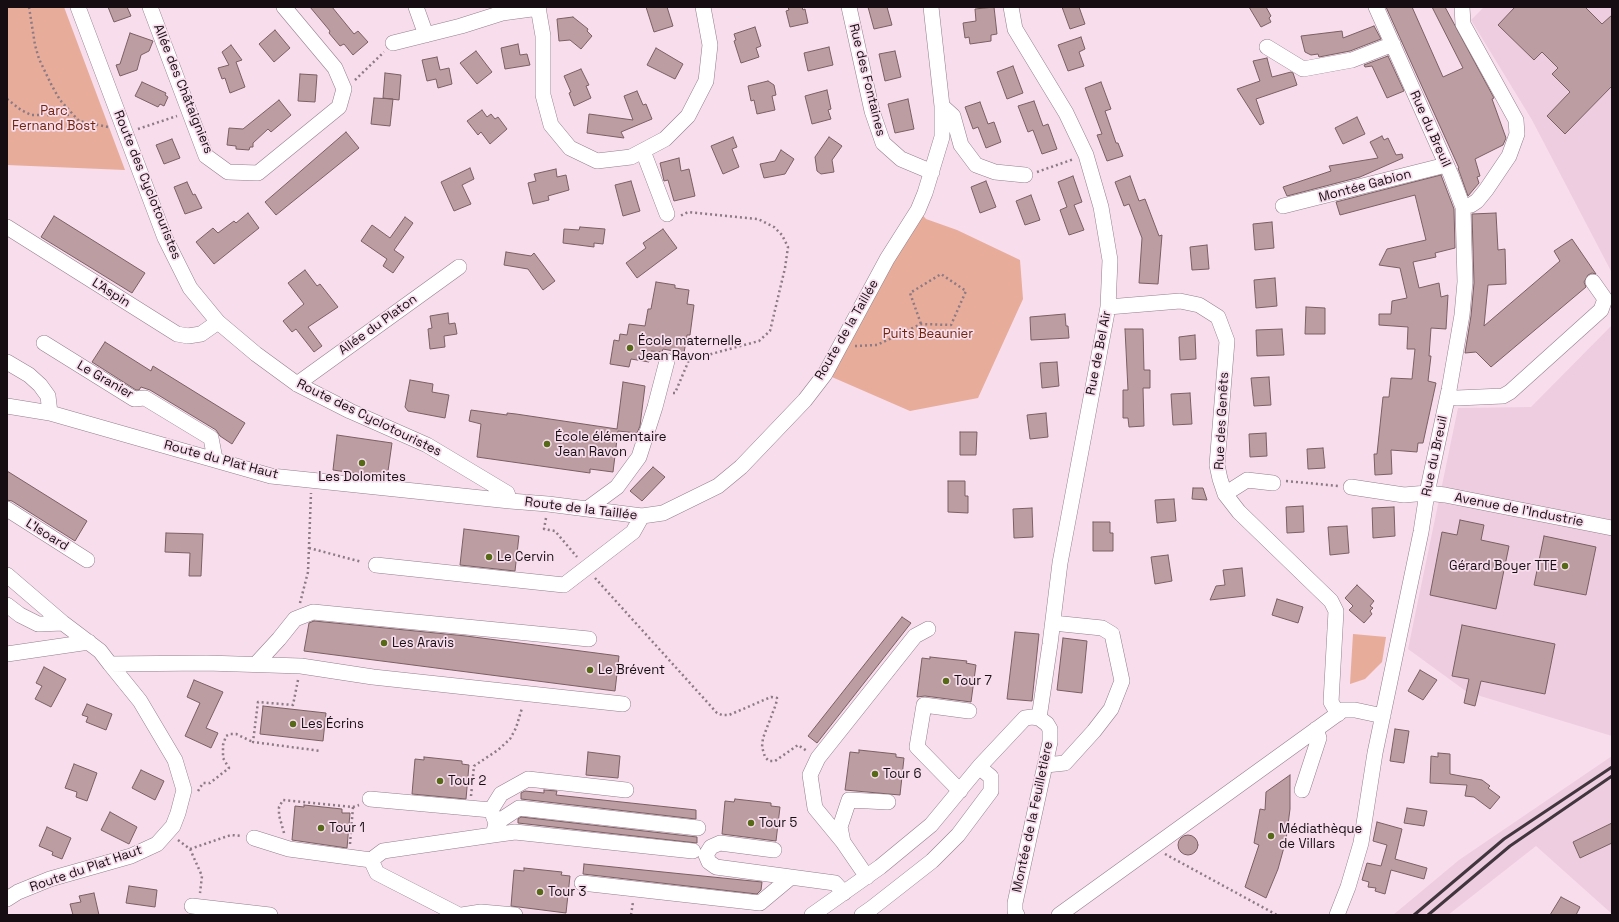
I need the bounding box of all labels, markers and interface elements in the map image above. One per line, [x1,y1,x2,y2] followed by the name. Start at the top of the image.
[150,22,216,156] street label: Allée des Châtaigniers
[845,22,889,138] street label: Rue des Fontaines
[1406,88,1454,170] street label: Rue du Breuil
[12,103,96,134] park label: Parc Fernand Bost
[110,108,184,262] street label: Route des Cyclotouristes
[1317,166,1413,206] street label: Montée Gabion
[89,275,133,311] street label: L'Aspin
[812,277,882,383] street label: Route de la Taillée
[336,291,420,359] street label: Allée du Platon
[1083,309,1115,397] street label: Rue de Bel Air
[883,326,973,342] park label: Puits Beaunier
[638,333,742,364] place label: École maternelle Jean Ravon
[625,343,635,353] marker: École maternelle Jean Ravon
[74,358,136,402] street label: Le Granier
[1212,372,1232,470] street label: Rue des Genêts
[294,376,444,460] street label: Route des Cyclotouristes
[1419,414,1451,498] street label: Rue du Breuil
[555,429,667,460] place label: École élémentaire Jean Ravon
[162,437,280,483] street label: Route du Plat Haut
[542,439,552,449] marker: École élémentaire Jean Ravon
[357,458,367,468] marker: Les Dolomites
[318,469,406,485] place label: Les Dolomites
[1453,490,1585,530] street label: Avenue de l'Industrie
[524,494,638,524] street label: Route de la Taillée
[23,516,71,554] street label: L'Isoard
[497,549,554,565] place label: Le Cervin
[484,552,494,562] marker: Le Cervin
[1449,558,1557,574] place label: Gérard Boyer TTE
[1560,561,1570,571] marker: Gérard Boyer TTE
[392,635,454,651] place label: Les Aravis
[379,638,389,648] marker: Les Aravis
[598,662,665,678] place label: Le Brévent
[585,665,595,675] marker: Le Brévent
[954,673,992,689] place label: Tour 7
[941,676,951,686] marker: Tour 7
[301,716,364,732] place label: Les Écrins
[288,719,298,729] marker: Les Écrins
[1009,740,1057,894] street label: Montée de la Feuilletière
[883,766,922,782] place label: Tour 6
[870,769,880,779] marker: Tour 6
[448,773,486,789] place label: Tour 2
[435,776,445,786] marker: Tour 2
[759,815,797,831] place label: Tour 5
[746,818,756,828] marker: Tour 5
[329,820,365,836] place label: Tour 1
[1279,821,1362,852] place label: Médiathèque de Villars
[316,823,326,833] marker: Tour 1
[1266,831,1276,841] marker: Médiathèque de Villars
[28,842,144,896] street label: Route du Plat Haut
[548,884,586,900] place label: Tour 3
[535,887,545,897] marker: Tour 3

